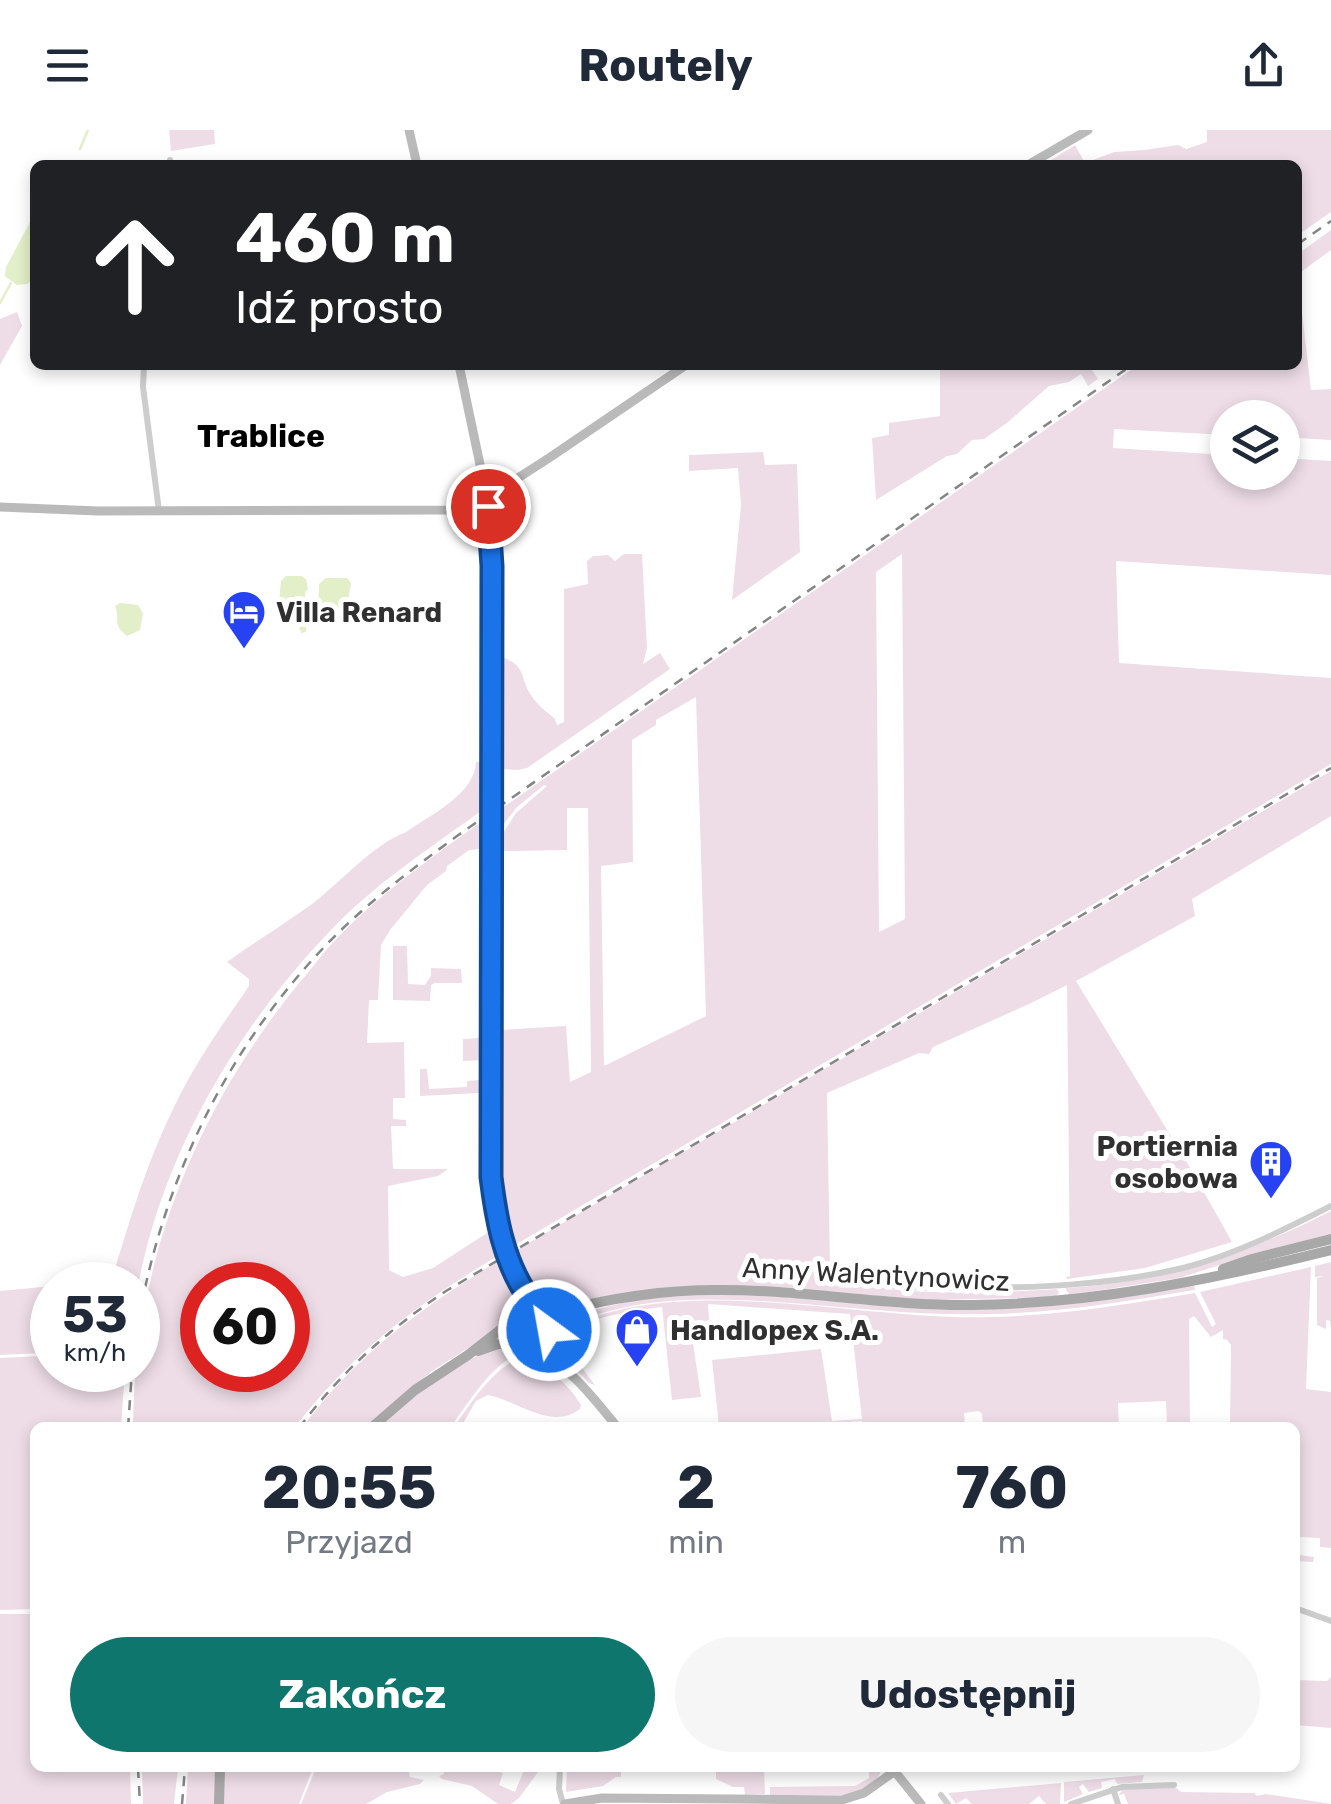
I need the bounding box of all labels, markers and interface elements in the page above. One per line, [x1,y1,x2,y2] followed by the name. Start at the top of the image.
[40,38,95,93] icon: menu
[1236,38,1291,93] icon: share
[578,39,753,92] text: Routely
[235,197,455,280] text: 460 m
[70,200,200,330] icon: ahead
[235,281,444,334] text: Idź prosto
[1210,400,1300,490] map controls
[1210,400,1300,490] button: layers
[197,417,325,455] district label: Trablice
[446,464,531,549] pin
[461,479,516,534] icon: arrive
[221,589,267,650] hotel icon: Villa Renard
[276,596,442,629] place label: Villa Renard
[1096,1130,1238,1195] place label: Portiernia osobowa
[1248,1139,1294,1200] building icon: Portiernia osobowa
[741,1251,1011,1298] street label: Anny Walentynowicz
[180,1262,310,1392] speed limit sign: 60
[497,1278,601,1382] position arrow
[62,1285,128,1345] text: 53
[614,1307,660,1368] shop icon: Handlopex S.A.
[670,1314,879,1347] place label: Handlopex S.A.
[64,1338,126,1367] text: km/h
[262,1452,437,1523] text: 20:55
[677,1452,716,1523] text: 2
[956,1452,1068,1523] text: 760
[285,1523,413,1561] text: Przyjazd
[668,1523,724,1561] text: min
[998,1523,1026,1561] text: m
[70,1637,655,1752] button: Zakończ
[675,1637,1260,1752] button: Udostępnij

